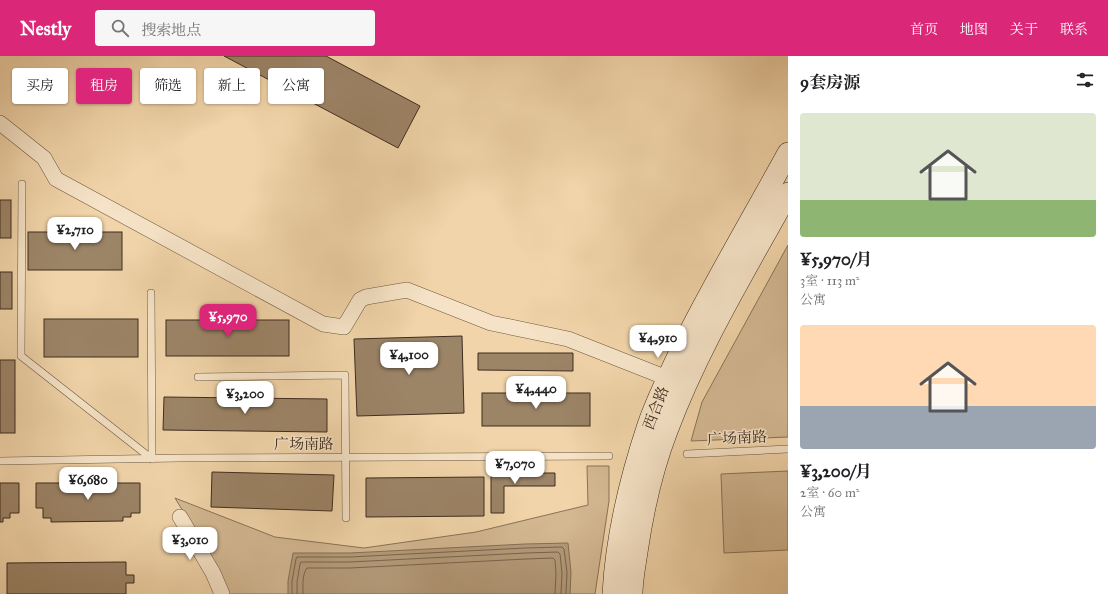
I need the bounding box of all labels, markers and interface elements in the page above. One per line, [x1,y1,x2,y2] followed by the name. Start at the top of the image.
[95,10,375,46] search box
[20,17,71,40] text: Nestly
[109,17,131,39] icon: search
[141,21,201,39] text: 搜索地点
[910,21,938,38] text: 首页
[960,21,988,38] text: 地图
[1010,21,1038,38] text: 关于
[1060,21,1088,38] text: 联系
[12,68,68,104] chip: 买房
[76,68,132,104] chip: 租房
[140,68,196,104] chip: 筛选
[204,68,260,104] chip: 新上
[268,68,324,104] chip: 公寓
[1074,69,1096,91] icon: filters
[800,72,860,93] text: 9套房源
[912,139,984,211] icon: home
[42,217,108,251] pin: ¥2,710
[56,222,94,238] text: ¥2,710
[800,249,873,270] text: ¥5,970/月
[800,273,860,289] text: 3室 · 113 m²
[800,292,826,308] text: 公寓
[195,304,261,338] pin: ¥5,970
[208,309,248,325] text: ¥5,970
[625,325,691,359] pin: ¥4,910
[639,330,677,346] text: ¥4,910
[376,342,442,376] pin: ¥4,100
[389,347,429,363] text: ¥4,100
[912,351,984,423] icon: home
[503,376,569,410] pin: ¥4,440
[212,381,278,415] pin: ¥3,200
[515,381,557,397] text: ¥4,440
[640,384,672,432] street label: 西合路
[226,386,264,402] text: ¥3,200
[707,427,767,449] street label: 广场南路
[274,435,334,453] street label: 广场南路
[482,451,548,485] pin: ¥7,070
[495,456,535,472] text: ¥7,070
[800,461,872,482] text: ¥3,200/月
[55,467,121,501] pin: ¥6,680
[68,472,108,488] text: ¥6,680
[800,485,860,501] text: 2室 · 60 m²
[800,504,826,520] text: 公寓
[157,527,223,561] pin: ¥3,010
[171,532,209,548] text: ¥3,010

